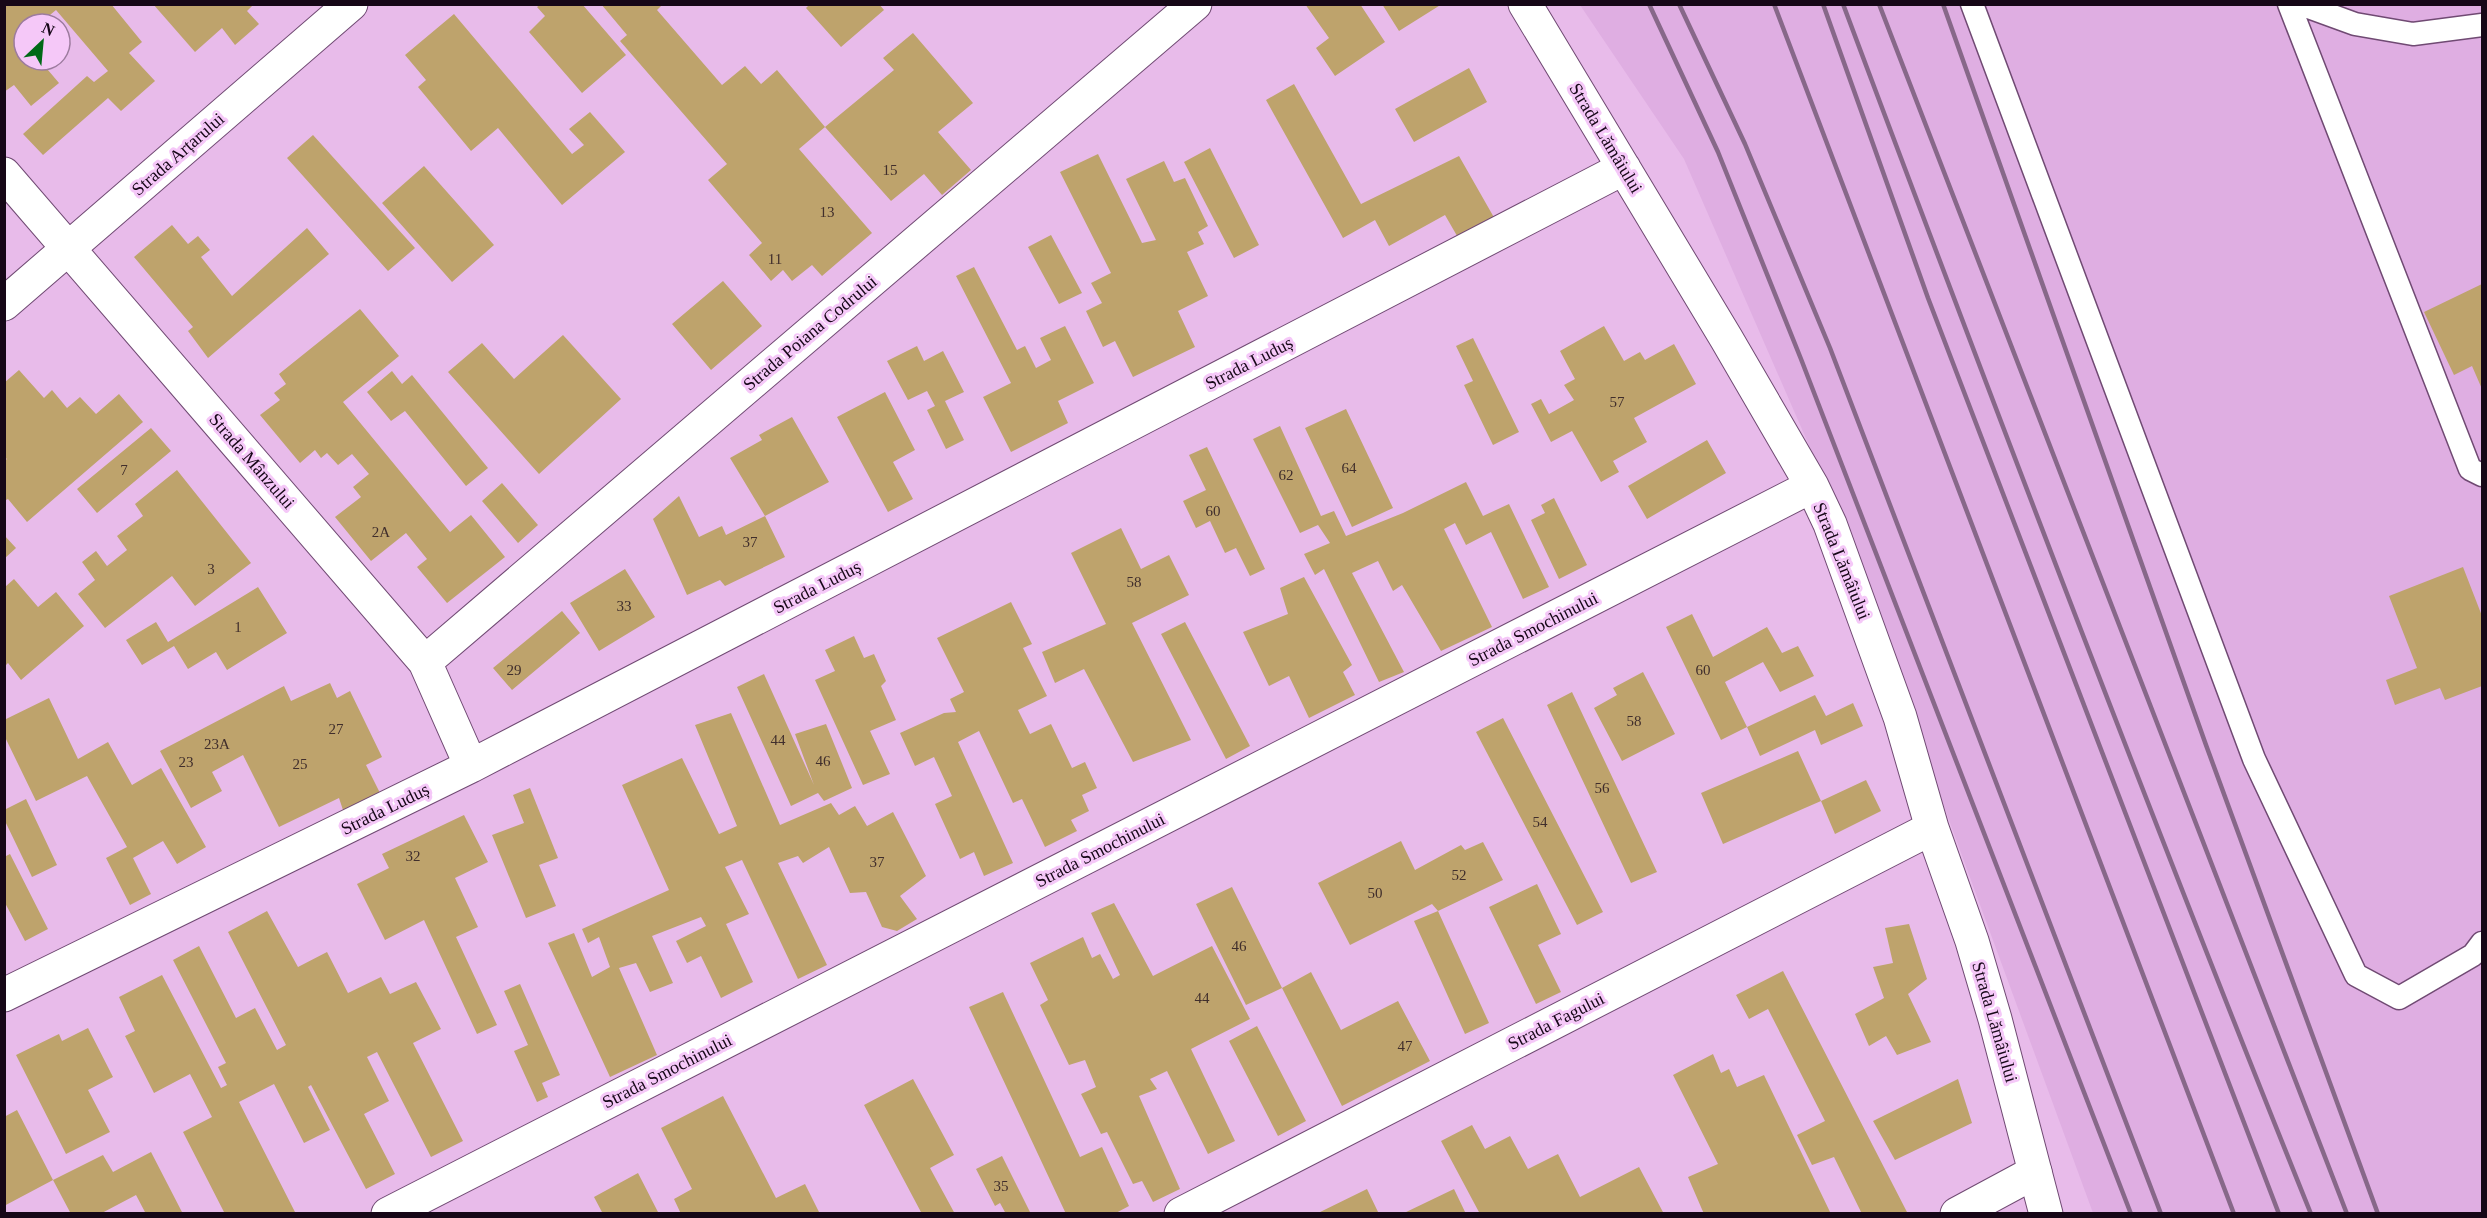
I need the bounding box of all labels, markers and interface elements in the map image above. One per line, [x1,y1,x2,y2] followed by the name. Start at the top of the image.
[12,12,72,72] north arrow
[39,19,58,39] text: N
[1565,80,1647,196] street label: Strada Lămâiului
[128,109,228,199] street label: Strada Arțarului
[883,162,898,178] house number: 15
[820,204,835,220] house number: 13
[768,251,782,267] house number: 11
[739,271,881,395] street label: Strada Poiana Codrului
[1202,332,1296,394] street label: Strada Luduș
[1610,394,1625,410] house number: 57
[205,409,299,513] street label: Strada Mânzului
[1342,460,1357,476] house number: 64
[120,462,128,478] house number: 7
[1279,467,1294,483] house number: 62
[1809,500,1875,622] street label: Strada Lămâiului
[1206,503,1221,519] house number: 60
[372,524,390,540] house number: 2A
[743,534,758,550] house number: 37
[770,556,864,618] street label: Strada Luduș
[207,561,215,577] house number: 3
[1127,574,1142,590] house number: 58
[1465,588,1601,670] street label: Strada Smochinului
[617,598,632,614] house number: 33
[234,619,242,635] house number: 1
[507,662,522,678] house number: 29
[1696,662,1711,678] house number: 60
[1627,713,1642,729] house number: 58
[329,721,344,737] house number: 27
[771,732,786,748] house number: 44
[204,736,230,752] house number: 23A
[816,753,831,769] house number: 46
[179,754,194,770] house number: 23
[293,756,308,772] house number: 25
[338,779,432,839] street label: Strada Luduș
[1595,780,1610,796] house number: 56
[1032,809,1168,891] street label: Strada Smochinului
[1533,814,1548,830] house number: 54
[406,848,421,864] house number: 32
[870,854,885,870] house number: 37
[1452,867,1467,883] house number: 52
[1368,885,1383,901] house number: 50
[1232,938,1247,954] house number: 46
[1968,959,2022,1085] street label: Strada Lămâiului
[1504,988,1608,1054] street label: Strada Fagului
[1195,990,1210,1006] house number: 44
[599,1030,735,1112] street label: Strada Smochinului
[1398,1038,1413,1054] house number: 47
[994,1178,1009,1194] house number: 35

